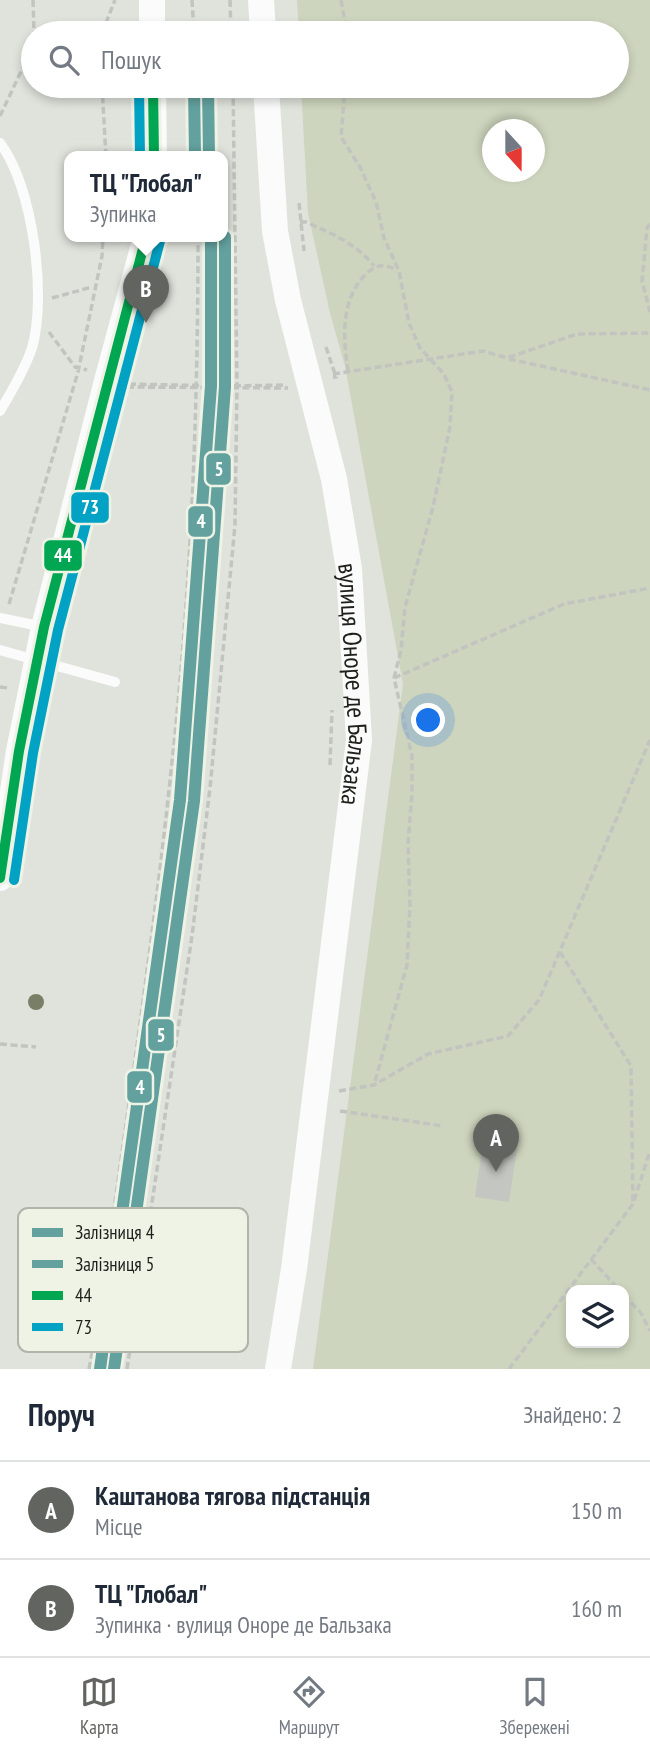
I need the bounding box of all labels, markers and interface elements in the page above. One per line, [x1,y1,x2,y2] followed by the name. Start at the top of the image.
[21,21,629,98] search box
[45,41,83,79] icon: search
[101,43,161,76] text: Пошук
[482,119,545,182] north arrow
[64,151,228,242] popup
[90,166,202,199] text: ТЦ "Глобал"
[90,199,156,228] text: Зупинка
[123,265,169,323] pin: B
[205,452,232,486] line badge: 5
[214,457,224,481] text: 5
[70,491,110,524] line badge: 73
[81,495,99,519] text: 73
[187,505,214,538] line badge: 4
[196,509,206,533] text: 4
[43,539,83,572] line badge: 44
[54,543,72,567] text: 44
[332,560,376,807] street label: вулиця Оноре де Бальзака
[411,703,445,737] your location
[147,1018,175,1052] line badge: 5
[156,1023,166,1047] text: 5
[126,1070,153,1104] line badge: 4
[135,1075,145,1099] text: 4
[473,1114,519,1172] pin: A
[18,1208,248,1352] legend
[75,1220,155,1244] text: Залізниця 4
[75,1252,154,1276] text: Залізниця 5
[75,1283,93,1307] text: 44
[566,1285,629,1348] map controls
[566,1285,629,1348] button: layers
[75,1315,92,1339] text: 73
[28,1395,95,1434] text: Поруч
[523,1400,622,1429] text: Знайдено: 2
[95,1479,370,1512] text: Каштанова тягова пiдстанцiя
[45,1496,57,1525] text: A
[571,1496,622,1525] text: 150 m
[95,1512,143,1541] text: Місце
[95,1577,207,1610] text: ТЦ "Глобал"
[45,1594,57,1623] text: B
[571,1594,622,1623] text: 160 m
[95,1610,392,1639] text: Зупинка · вулиця Оноре де Бальзака
[80,1673,119,1739] tab: Карта
[279,1673,339,1739] tab: Маршрут
[499,1673,570,1739] tab: Збережені

